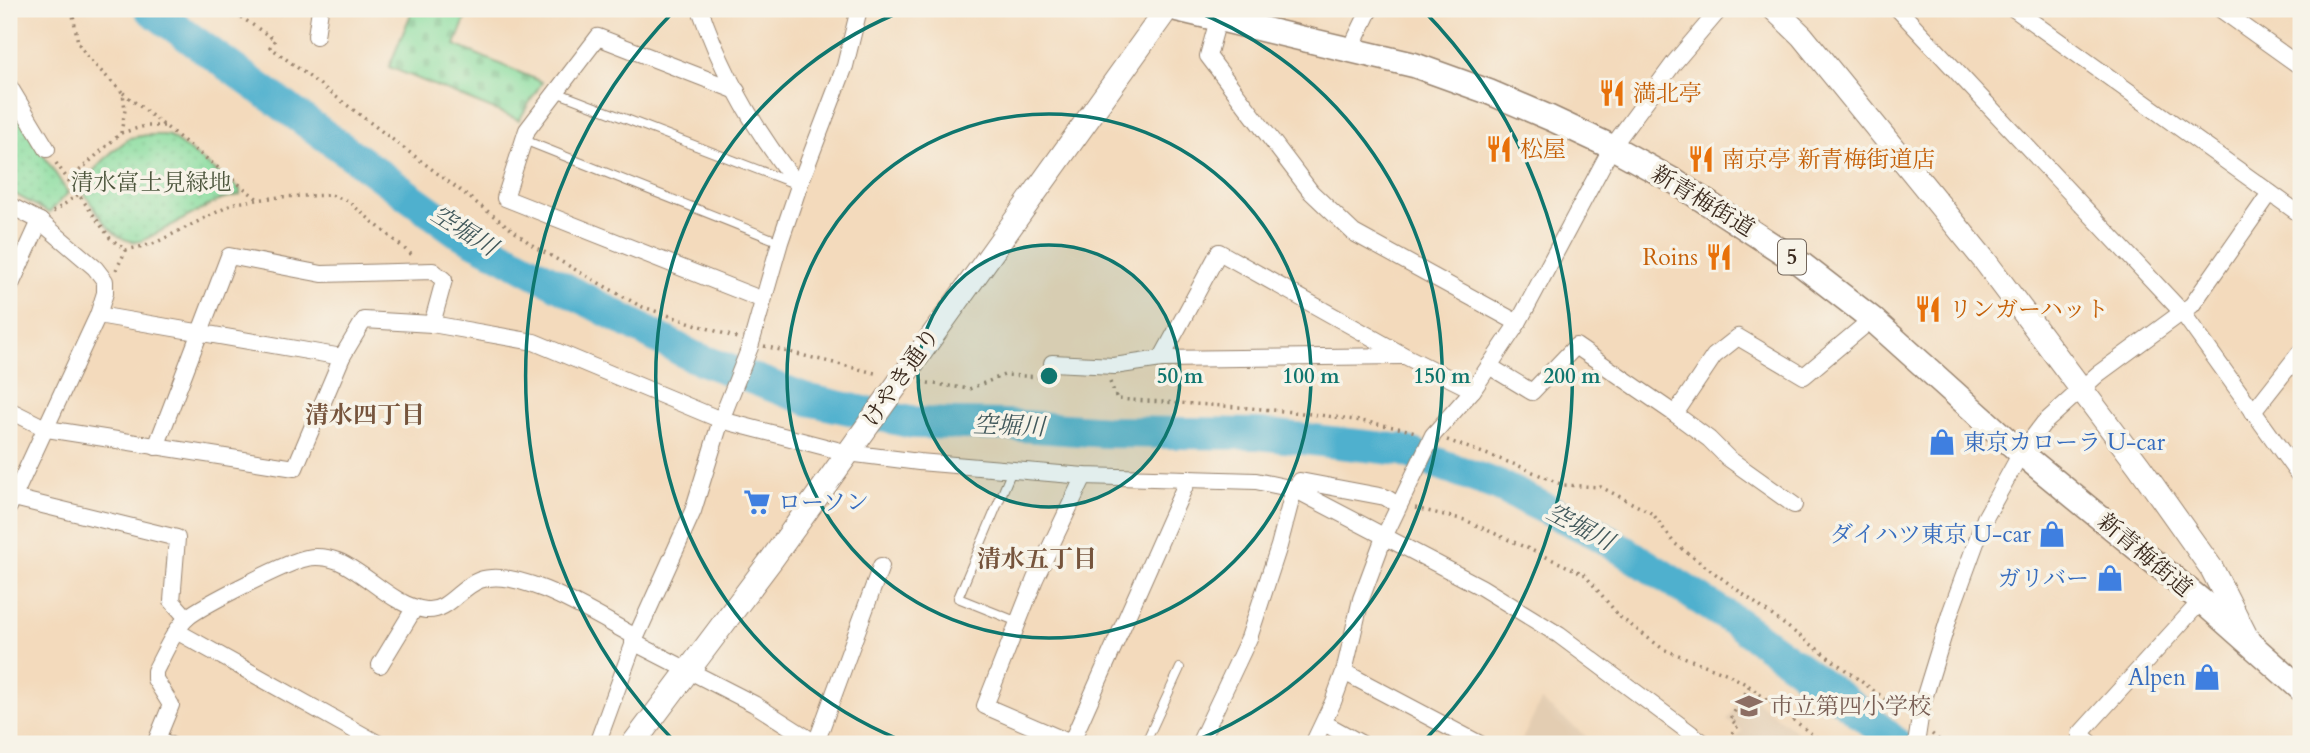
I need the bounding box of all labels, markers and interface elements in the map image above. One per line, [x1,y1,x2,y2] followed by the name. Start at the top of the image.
[1597,78,1627,108] restaurant icon: 満北亭
[1633,78,1702,109] place label: 満北亭
[1484,134,1514,164] restaurant icon: 松屋
[1520,134,1566,165] place label: 松屋
[1686,144,1716,174] restaurant icon: 南京亭 新青梅街道店
[1722,144,1935,175] place label: 南京亭 新青梅街道店
[1646,158,1760,244] street label: 新青梅街道
[71,167,232,198] park label: 清水富士見緑地
[425,198,506,266] water label: 空堀川
[1778,240,1806,274] road number: 5
[1642,242,1698,273] place label: Roins
[1704,242,1734,272] restaurant icon: Roins
[1913,294,1943,324] restaurant icon: リンガーハット
[1949,294,2109,325] place label: リンガーハット
[855,321,947,433] street label: けやき通り
[1157,362,1204,391] text: 50 m
[1282,362,1340,391] text: 100 m
[1413,362,1471,391] text: 150 m
[1543,362,1601,391] text: 200 m
[1037,364,1061,388] centre of rings
[305,399,425,432] district label: 清水四丁目
[972,408,1049,444] water label: 空堀川
[1927,427,1957,457] shop icon: 東京カローラ U-car
[1963,427,2166,458] place label: 東京カローラ U-car
[742,487,772,517] supermarket icon: ローソン
[778,487,869,518] place label: ローソン
[1540,496,1622,560] water label: 空堀川
[2091,506,2199,604] street label: 新青梅街道
[1830,519,2032,550] place label: ダイハツ東京 U-car
[2037,519,2067,549] shop icon: ダイハツ東京 U-car
[977,543,1097,576] district label: 清水五丁目
[1998,563,2089,594] place label: ガリバー
[2095,563,2125,593] shop icon: ガリバー
[2128,662,2186,693] place label: Alpen
[2192,662,2222,692] shop icon: Alpen
[1734,691,1764,721] school or university icon: 市立第四小学校
[1770,691,1931,722] place label: 市立第四小学校

